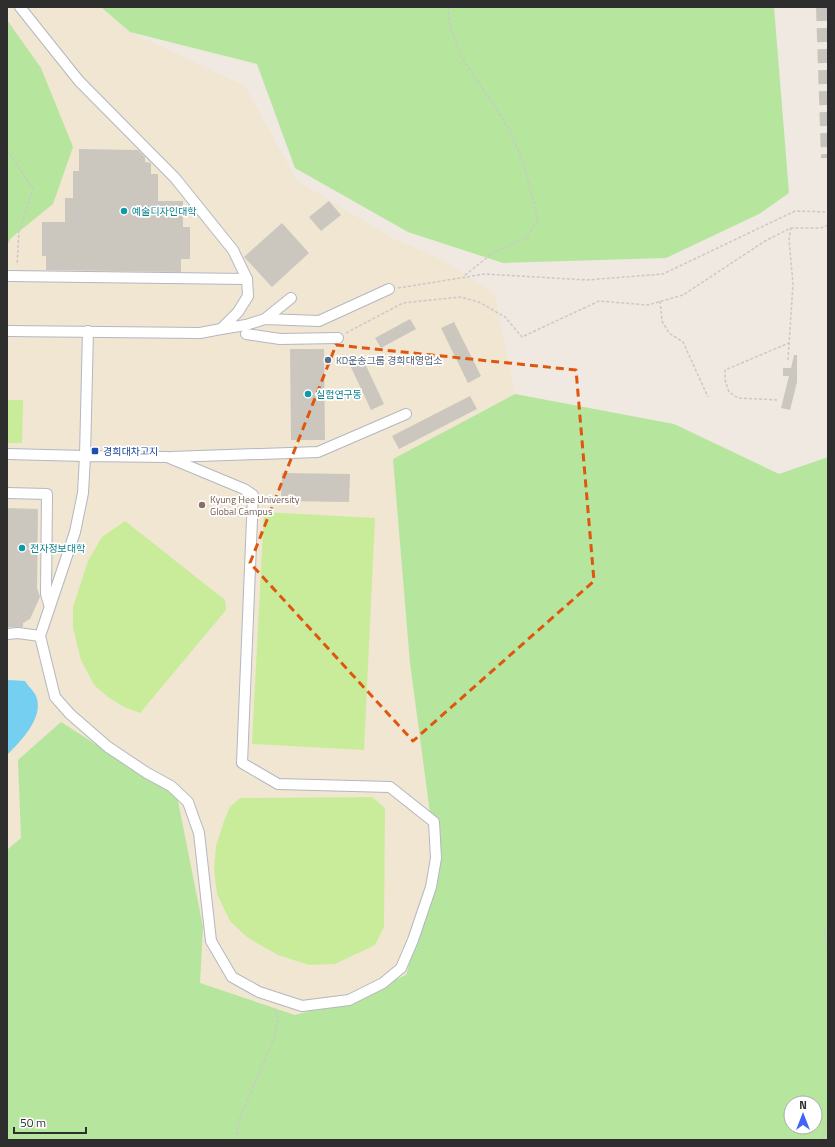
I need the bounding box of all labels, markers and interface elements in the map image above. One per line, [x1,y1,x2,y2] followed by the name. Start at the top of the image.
[132,204,197,219] place label: 예술디자인대학
[119,206,129,216] marker: 예술디자인대학
[336,353,442,368] place label: KD운송그룹 경희대영업소
[323,355,333,365] marker: KD운송그룹 경희대영업소
[316,387,362,402] place label: 실험연구동
[303,389,313,399] marker: 실험연구동
[103,444,158,459] place label: 경희대차고지
[90,446,100,456] marker: 경희대차고지
[210,492,300,519] place label: Kyung Hee University Global Campus
[197,500,207,510] marker: Kyung Hee University Global Campus
[30,541,86,556] place label: 전자정보대학
[17,543,27,553] marker: 전자정보대학
[783,1095,823,1135] north arrow
[799,1097,807,1113] text: N
[14,1109,86,1135] scale bar
[20,1113,46,1132] text: 50 m

